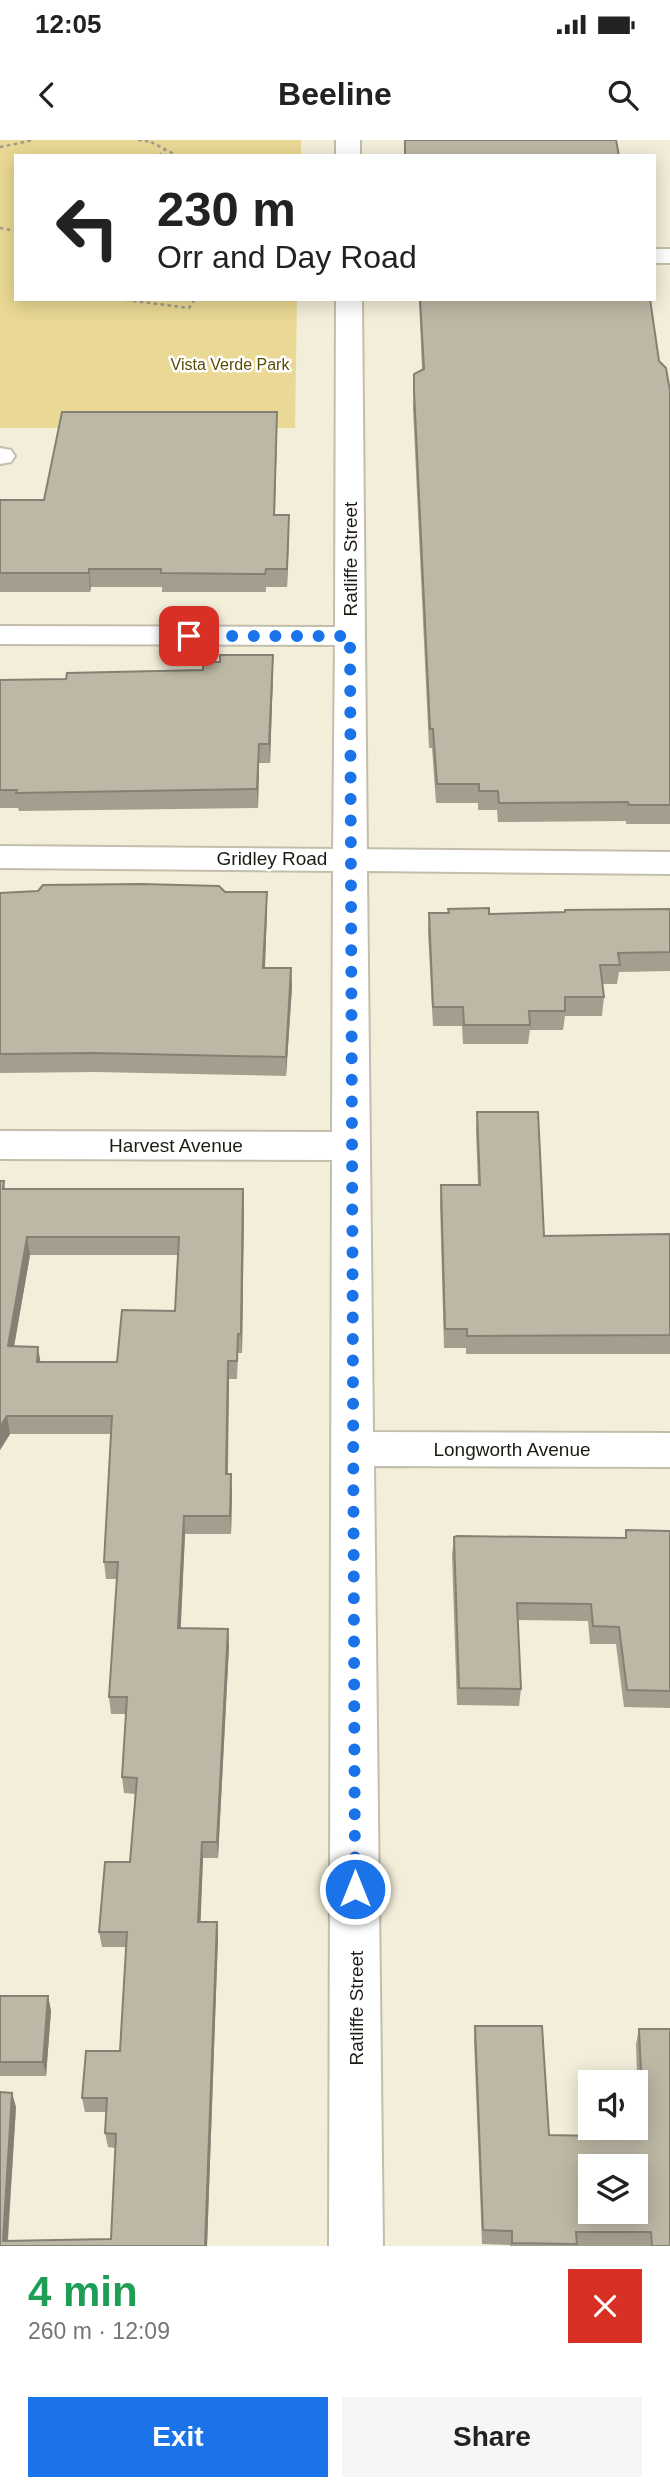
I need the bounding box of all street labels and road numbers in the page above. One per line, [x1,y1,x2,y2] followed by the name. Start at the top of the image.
[340,501,361,616] street label: Ratliffe Street
[217,848,327,869] street label: Gridley Road
[109,1135,243,1156] street label: Harvest Avenue
[433,1439,591,1460] street label: Longworth Avenue
[346,1950,367,2065] street label: Ratliffe Street

